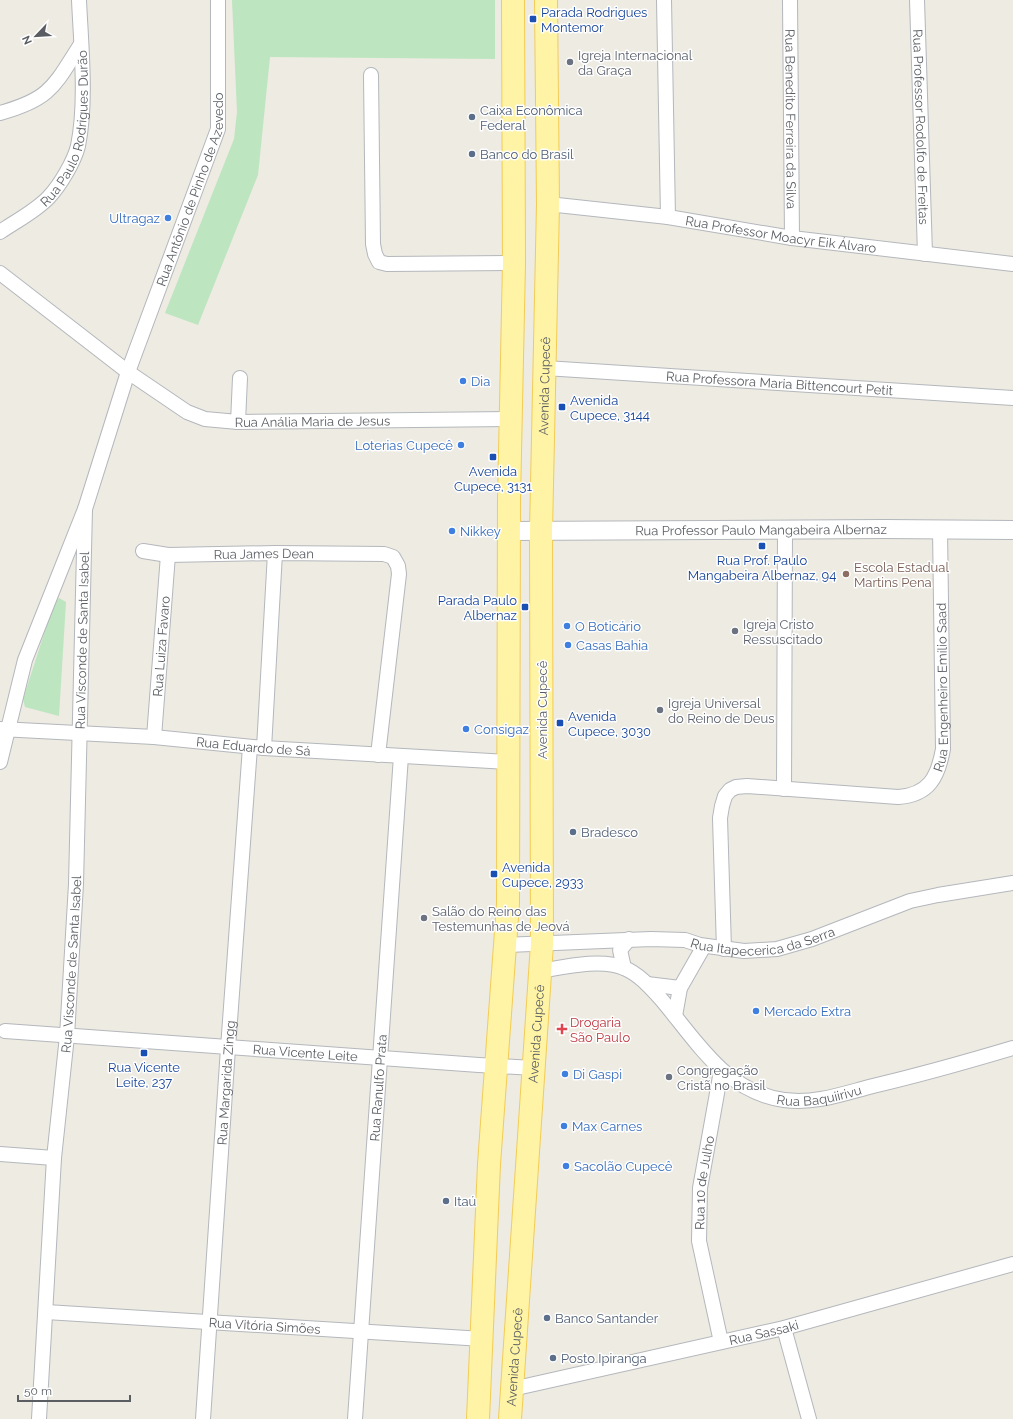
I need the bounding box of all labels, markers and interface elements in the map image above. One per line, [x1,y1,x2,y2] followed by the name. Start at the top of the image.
[541,5,647,35] place label: Parada Rodrigues Montemor
[528,14,538,24] marker: Parada Rodrigues Montemor
[16,16,56,56] north arrow
[782,29,799,209] street label: Rua Benedito Ferreira da Silva
[910,29,931,225] street label: Rua Professor Rodolfo de Freitas
[20,33,35,47] text: N
[578,48,693,78] place label: Igreja Internacional da Graça
[37,50,91,210] street label: Rua Paulo Rodrigues Durão
[565,57,575,67] marker: Igreja Internacional da Graça
[153,92,226,288] street label: Rua Antônio de Pinho de Azevedo
[480,103,583,133] place label: Caixa Econômica Federal
[467,112,477,122] marker: Caixa Econômica Federal
[480,147,574,162] place label: Banco do Brasil
[467,149,477,159] marker: Banco do Brasil
[109,211,160,226] place label: Ultragaz
[163,213,173,223] marker: Ultragaz
[684,213,877,256] street label: Rua Professor Moacyr Eik Álvaro
[536,336,553,436] street label: Avenida Cupecê
[666,369,894,398] street label: Rua Professora Maria Bittencourt Petit
[471,374,490,389] place label: Dia
[458,376,468,386] marker: Dia
[570,393,650,423] place label: Avenida Cupece, 3144
[557,402,567,412] marker: Avenida Cupece, 3144
[235,413,390,430] street label: Rua Anália Maria de Jesus
[355,438,453,453] place label: Loterias Cupecê
[456,440,466,450] marker: Loterias Cupecê
[488,452,498,462] marker: Avenida Cupece, 3131
[454,464,533,494] place label: Avenida Cupece, 3131
[635,522,887,538] street label: Rua Professor Paulo Mangabeira Albernaz
[460,524,501,539] place label: Nikkey
[447,526,457,536] marker: Nikkey
[757,541,767,551] marker: Rua Prof. Paulo Mangabeira Albernaz, 94
[213,546,314,562] street label: Rua James Dean
[73,551,92,729] street label: Rua Visconde de Santa Isabel
[688,553,836,583] place label: Rua Prof. Paulo Mangabeira Albernaz, 94
[854,560,949,590] place label: Escola Estadual Martins Pena
[841,569,851,579] marker: Escola Estadual Martins Pena
[438,593,517,623] place label: Parada Paulo Albernaz
[150,595,173,697] street label: Rua Luiza Favaro
[520,602,530,612] marker: Parada Paulo Albernaz
[931,603,951,774] street label: Rua Engenheiro Emílio Saad
[743,617,823,647] place label: Igreja Cristo Ressuscitado
[575,619,641,634] place label: O Boticário
[562,621,572,631] marker: O Boticário
[730,626,740,636] marker: Igreja Cristo Ressuscitado
[576,638,648,653] place label: Casas Bahia
[563,640,573,650] marker: Casas Bahia
[535,660,550,759] street label: Avenida Cupecê
[668,696,774,726] place label: Igreja Universal do Reino de Deus
[655,705,665,715] marker: Igreja Universal do Reino de Deus
[568,709,651,739] place label: Avenida Cupece, 3030
[555,718,565,728] marker: Avenida Cupece, 3030
[474,722,529,737] place label: Consigaz
[461,724,471,734] marker: Consigaz
[195,734,311,759] street label: Rua Eduardo de Sá
[581,825,638,840] place label: Bradesco
[568,827,578,837] marker: Bradesco
[502,860,584,890] place label: Avenida Cupece, 2933
[489,869,499,879] marker: Avenida Cupece, 2933
[58,875,84,1054] street label: Rua Visconde de Santa Isabel
[432,904,570,934] place label: Salão do Reino das Testemunhas de Jeová
[419,913,429,923] marker: Salão do Reino das Testemunhas de Jeová
[689,924,837,959] street label: Rua Itapecerica da Serra
[526,984,547,1084] street label: Avenida Cupecê
[764,1004,851,1019] place label: Mercado Extra
[751,1006,761,1016] marker: Mercado Extra
[570,1015,630,1045] place label: Drogaria São Paulo
[214,1020,238,1146] street label: Rua Margarida Zingg
[557,1024,567,1034] marker: Drogaria São Paulo
[367,1034,390,1142] street label: Rua Ranulfo Prata
[252,1042,358,1064] street label: Rua Vicente Leite
[139,1048,149,1058] marker: Rua Vicente Leite, 237
[108,1060,180,1090] place label: Rua Vicente Leite, 237
[677,1063,766,1093] place label: Congregação Cristã no Brasil
[573,1067,622,1082] place label: Di Gaspi
[560,1069,570,1079] marker: Di Gaspi
[664,1072,674,1082] marker: Congregação Cristã no Brasil
[775,1082,863,1109] street label: Rua Baquiirivu
[572,1119,642,1134] place label: Max Carnes
[559,1121,569,1131] marker: Max Carnes
[692,1134,717,1230] street label: Rua 10 de Julho
[574,1159,673,1174] place label: Sacolão Cupecê
[561,1161,571,1171] marker: Sacolão Cupecê
[454,1194,476,1209] place label: Itaú
[441,1196,451,1206] marker: Itaú
[504,1307,525,1407] street label: Avenida Cupecê
[555,1311,659,1326] place label: Banco Santander
[542,1313,552,1323] marker: Banco Santander
[208,1315,321,1337] street label: Rua Vitória Simões
[728,1317,800,1348] street label: Rua Sassaki
[561,1351,647,1366] place label: Posto Ipiranga
[548,1353,558,1363] marker: Posto Ipiranga
[18,1377,130,1403] scale bar
[24,1384,52,1398] text: 50 m

